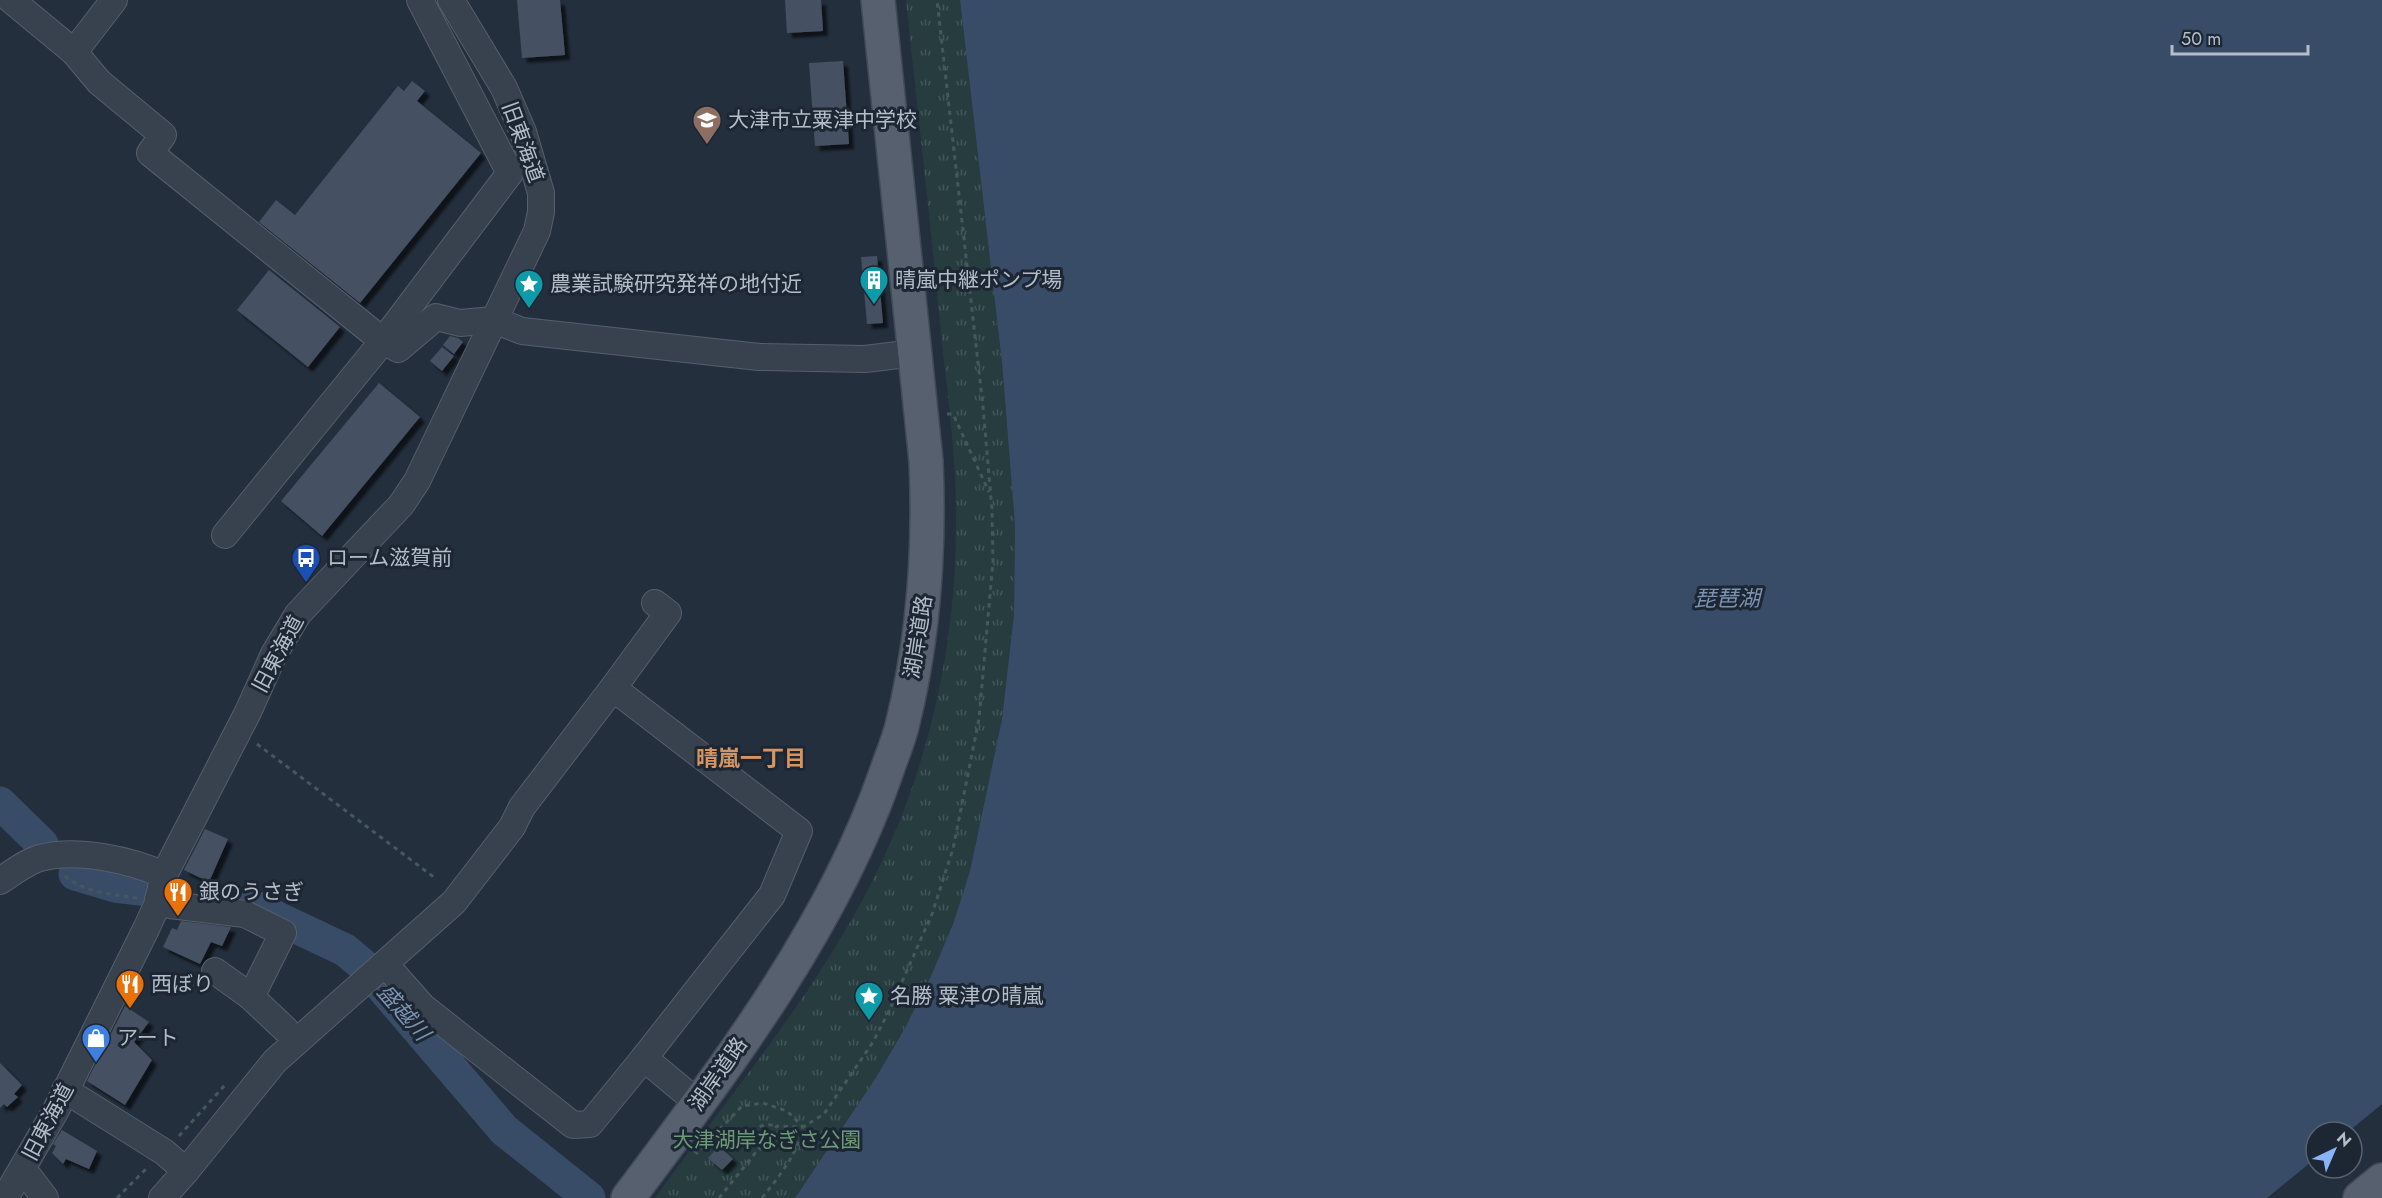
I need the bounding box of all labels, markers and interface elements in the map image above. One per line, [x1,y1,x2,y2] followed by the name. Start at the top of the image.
[2172,18,2308,56] scale bar
[2181,26,2221,52] text: 50 m
[495,97,551,187] street label: 旧東海道
[691,104,723,146] school or university icon: 大津市立粟津中学校
[728,105,917,135] place label: 大津市立粟津中学校
[858,264,890,306] building icon: 晴嵐中継ポンプ場
[895,265,1062,295] place label: 晴嵐中継ポンプ場
[513,268,545,310] place icon: 農業試験研究発祥の地付近
[550,269,802,299] place label: 農業試験研究発祥の地付近
[290,542,322,584] bus stop icon: ローム滋賀前
[327,543,452,573] place label: ローム滋賀前
[1694,582,1763,614] water label: 琵琶湖
[897,593,939,681] street label: 湖岸道路
[245,610,311,698] street label: 旧東海道
[696,742,806,774] district label: 晴嵐一丁目
[162,876,194,918] restaurant icon: 銀のうさぎ
[199,877,304,907] place label: 銀のうさぎ
[114,968,146,1010] restaurant icon: 西ぼり
[151,969,214,999] place label: 西ぼり
[370,977,439,1049] water label: 盛越川
[853,980,885,1022] place icon: 名勝 粟津の晴嵐
[890,981,1043,1011] place label: 名勝 粟津の晴嵐
[80,1022,112,1064] shop icon: アート
[117,1023,179,1053] place label: アート
[682,1031,754,1117] street label: 湖岸道路
[15,1078,81,1166] street label: 旧東海道
[2304,1120,2364,1180] north arrow
[673,1125,862,1155] park label: 大津湖岸なぎさ公園
[2332,1127,2357,1152] text: N

